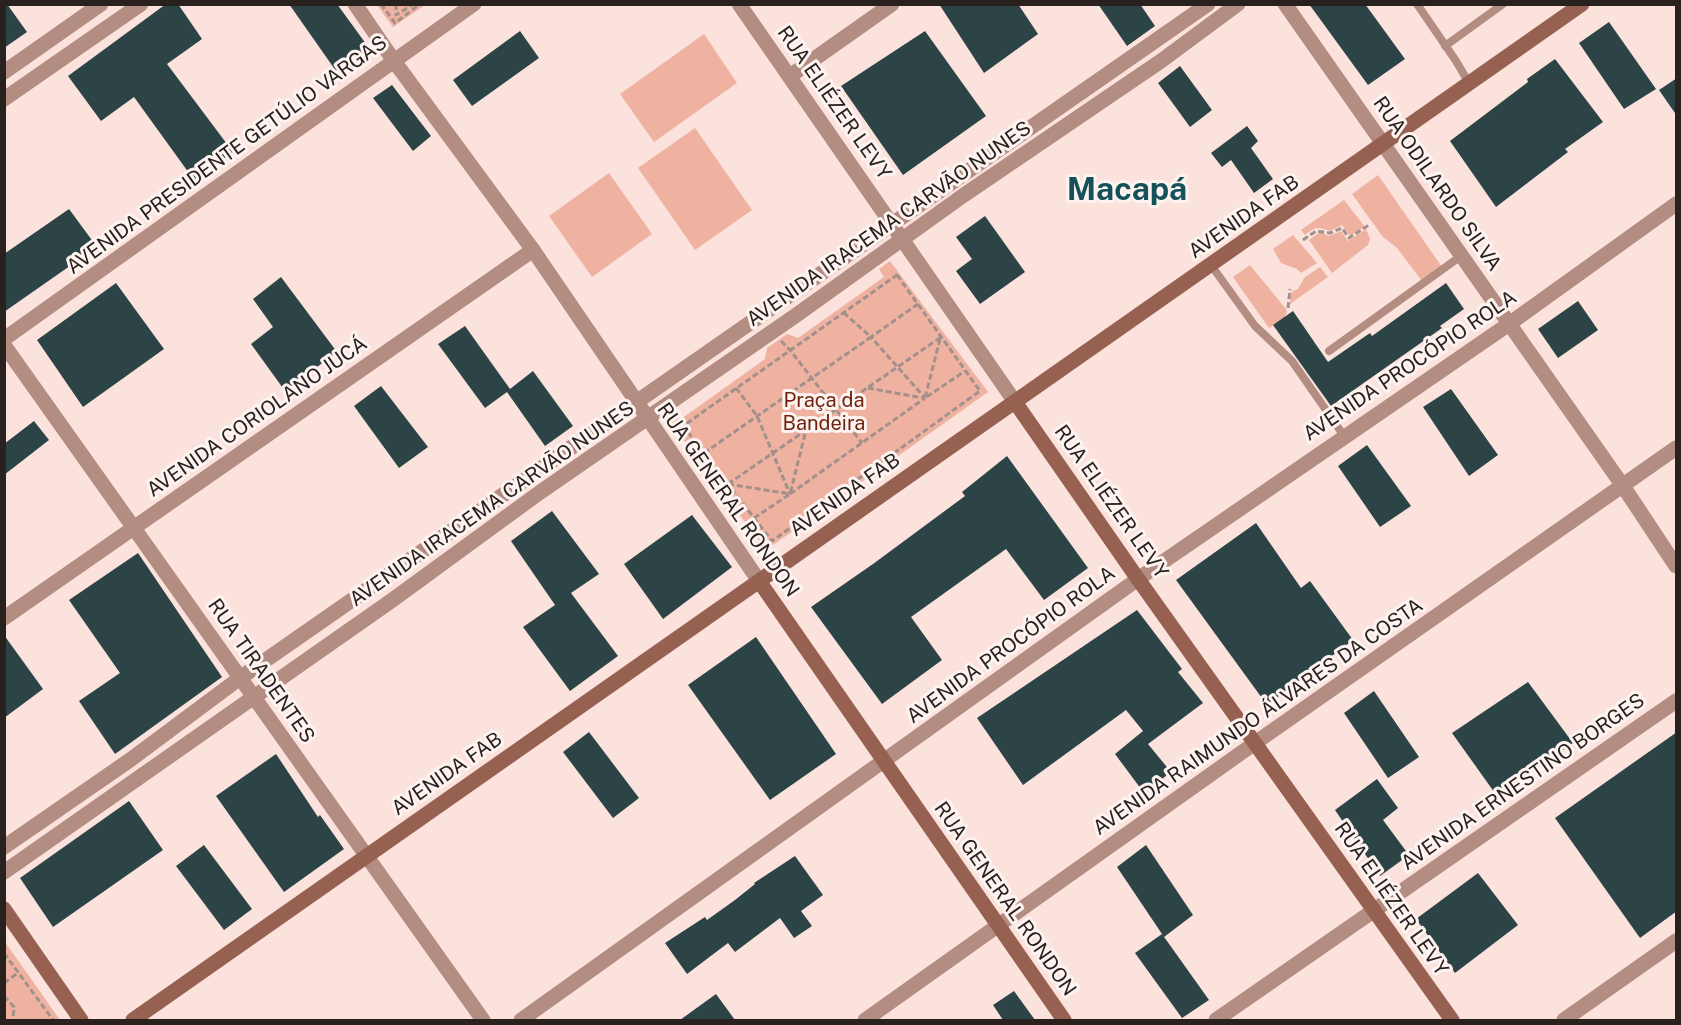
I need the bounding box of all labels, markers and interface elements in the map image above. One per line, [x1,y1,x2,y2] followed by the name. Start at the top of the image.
[772,22,896,184] street label: RUA ELIÉZER LEVY
[62,31,392,279] street label: AVENIDA PRESIDENTE GETÚLIO VARGAS
[1368,92,1506,276] street label: RUA ODILARDO SILVA
[742,116,1036,332] street label: AVENIDA IRACEMA CARVÃO NUNES
[1184,170,1304,264] street label: AVENIDA FAB
[1067,171,1187,209] district label: Macapá
[1299,286,1521,446] street label: AVENIDA PROCÓPIO ROLA
[142,332,372,502] street label: AVENIDA CORIOLANO JUCÁ
[783,389,865,436] park label: Praça da Bandeira
[345,396,639,612] street label: AVENIDA IRACEMA CARVÃO NUNES
[652,398,804,602] street label: RUA GENERAL RONDON
[1049,421,1173,583] street label: RUA ELIÉZER LEVY
[785,448,905,542] street label: AVENIDA FAB
[902,561,1120,729] street label: AVENIDA PROCÓPIO ROLA
[1089,593,1427,841] street label: AVENIDA RAIMUNDO ÁLVARES DA COSTA
[202,594,320,748] street label: RUA TIRADENTES
[1397,688,1649,876] street label: AVENIDA ERNESTINO BORGES
[387,727,507,821] street label: AVENIDA FAB
[929,797,1081,1001] street label: RUA GENERAL RONDON
[1329,818,1453,980] street label: RUA ELIÉZER LEVY

